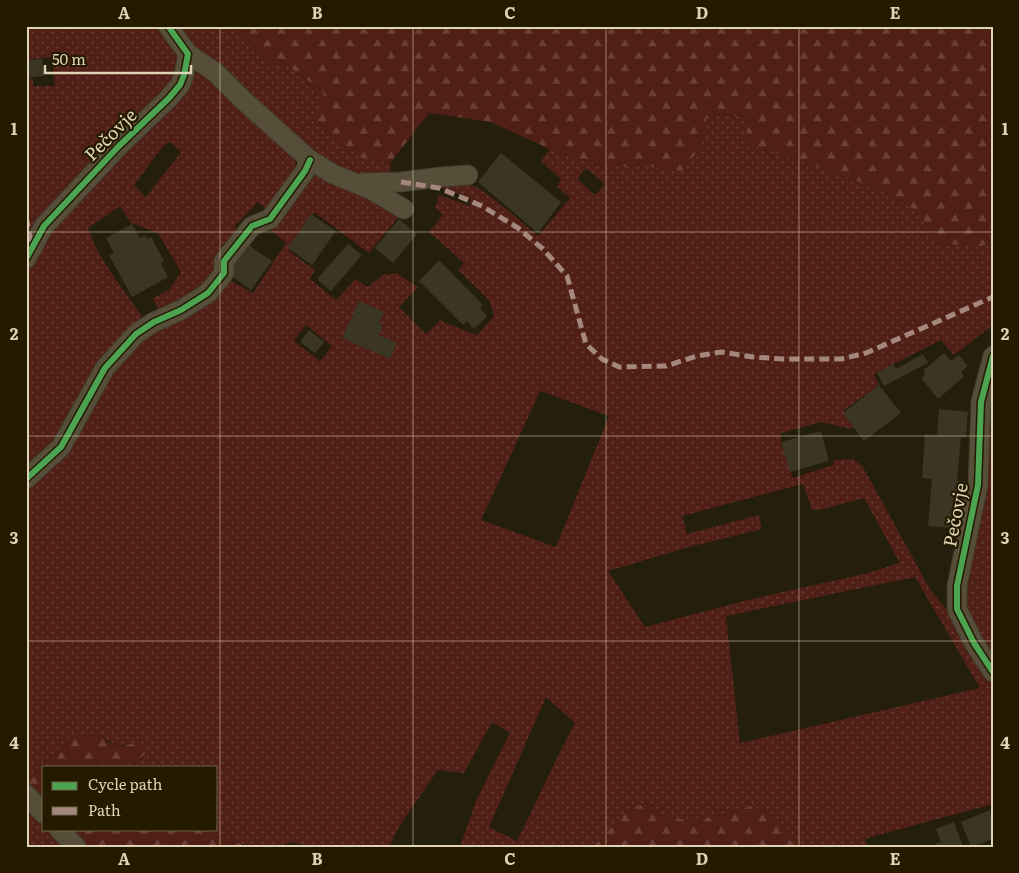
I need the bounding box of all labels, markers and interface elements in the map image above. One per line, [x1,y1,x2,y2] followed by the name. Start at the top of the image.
[118,0,130,24] text: A
[311,0,323,24] text: B
[504,0,516,24] text: C
[696,0,708,24] text: D
[890,0,901,24] text: E
[45,42,191,74] scale bar
[52,47,86,70] text: 50 m
[77,101,142,166] street label: Pečovje
[11,116,18,140] text: 1
[1002,116,1009,140] text: 1
[10,321,19,345] text: 2
[1001,321,1010,345] text: 2
[935,480,974,549] street label: Pečovje
[10,525,19,549] text: 3
[1001,525,1010,549] text: 3
[9,730,19,754] text: 4
[1000,730,1010,754] text: 4
[42,766,218,830] legend
[88,772,163,795] text: Cycle path
[88,798,121,821] text: Path
[118,846,130,870] text: A
[311,846,323,870] text: B
[504,846,516,870] text: C
[696,846,708,870] text: D
[890,846,901,870] text: E

